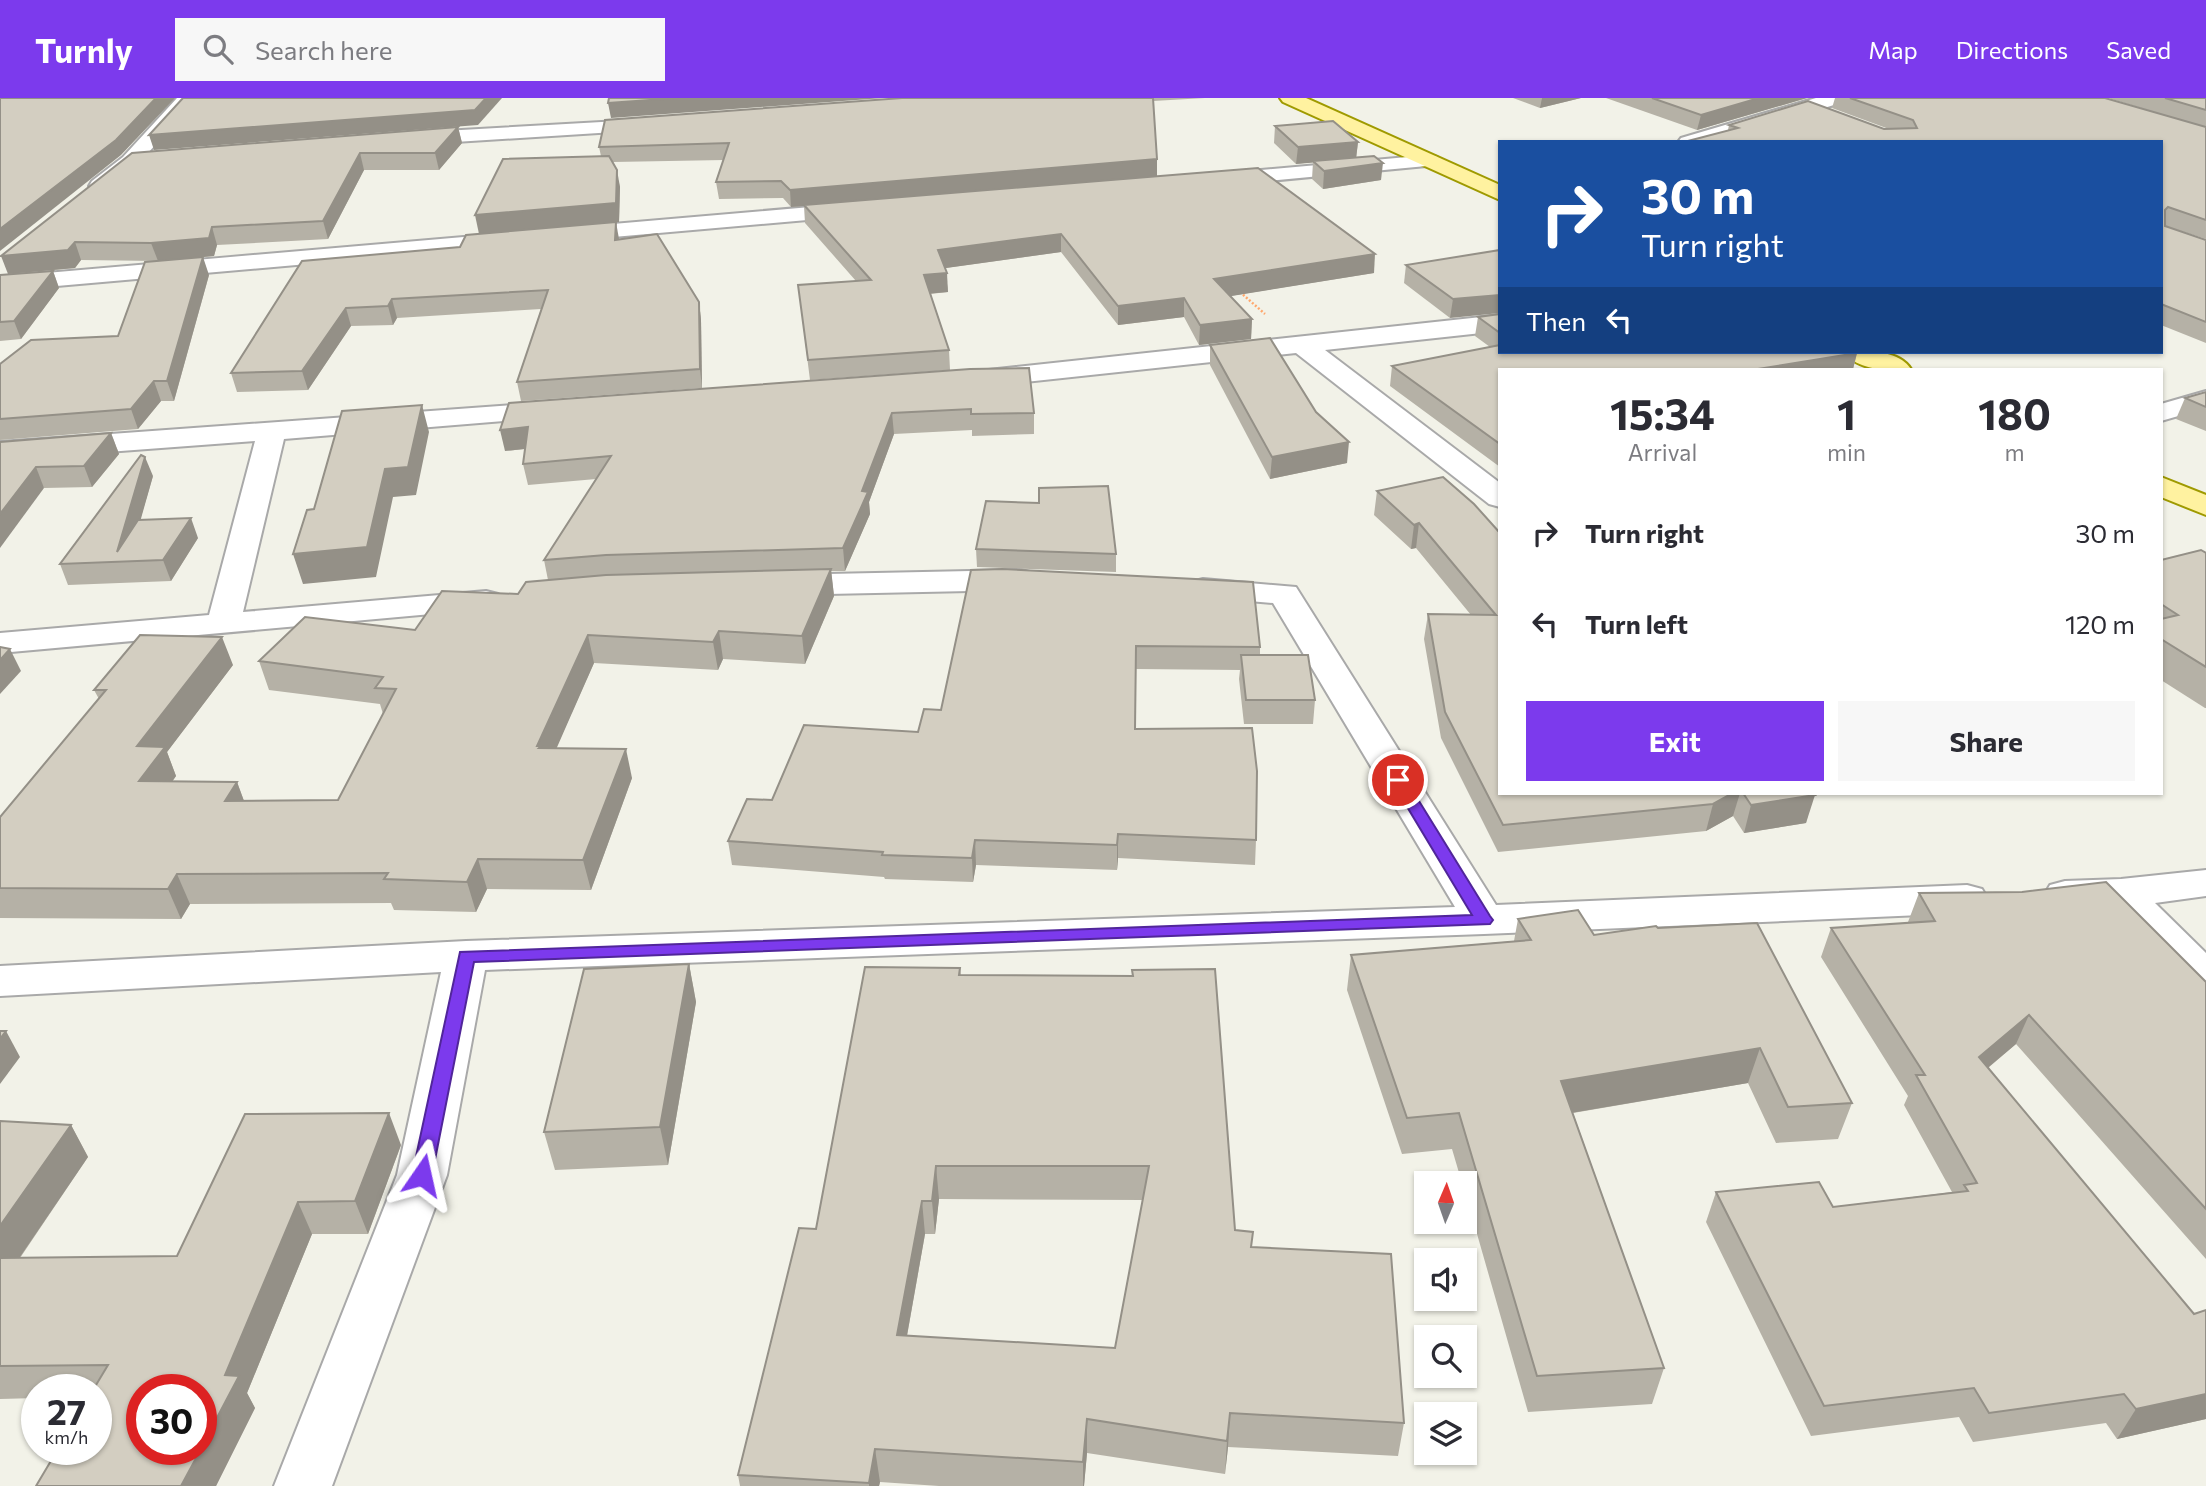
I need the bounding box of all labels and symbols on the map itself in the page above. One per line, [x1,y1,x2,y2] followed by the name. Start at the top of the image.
[1368,750,1428,810] pin
[385,1138,459,1212] position arrow
[1414,1171,1477,1234] north arrow
[126,1374,217,1465] speed limit sign: 30

